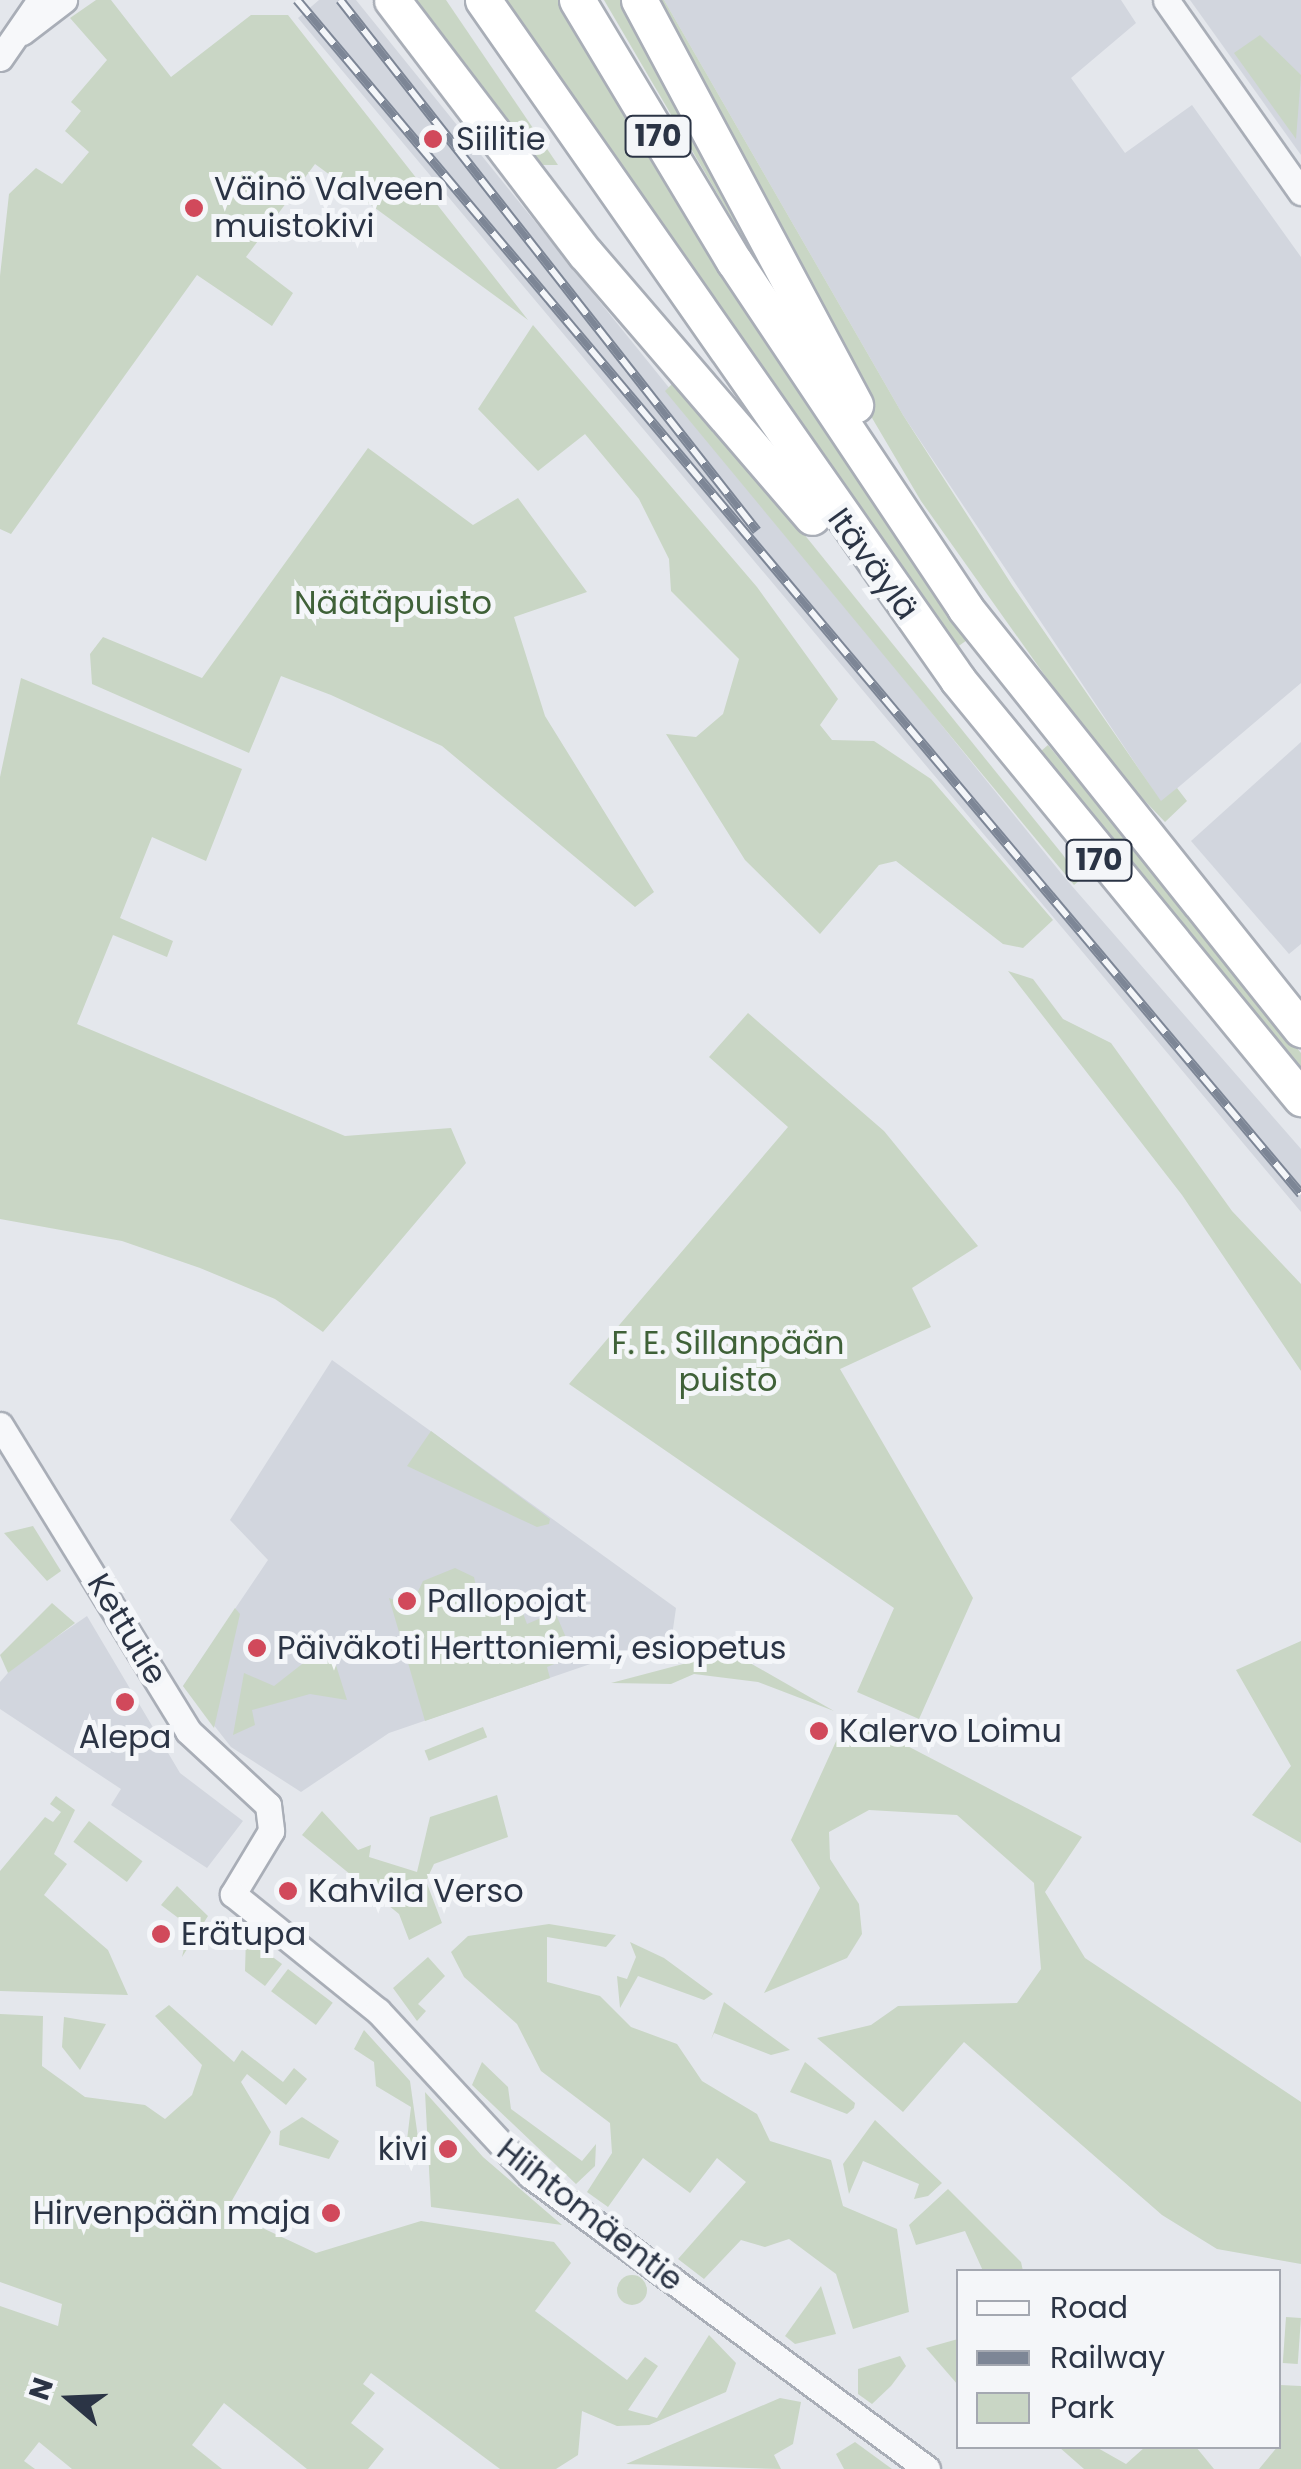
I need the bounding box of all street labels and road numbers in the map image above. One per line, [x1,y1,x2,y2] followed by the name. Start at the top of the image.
[623,111,693,161] road number: 170
[820,501,926,627] street label: Itäväylä
[1064,835,1134,885] road number: 170
[79,1567,175,1691] street label: Kettutie
[490,2131,690,2299] street label: Hiihtomäentie

